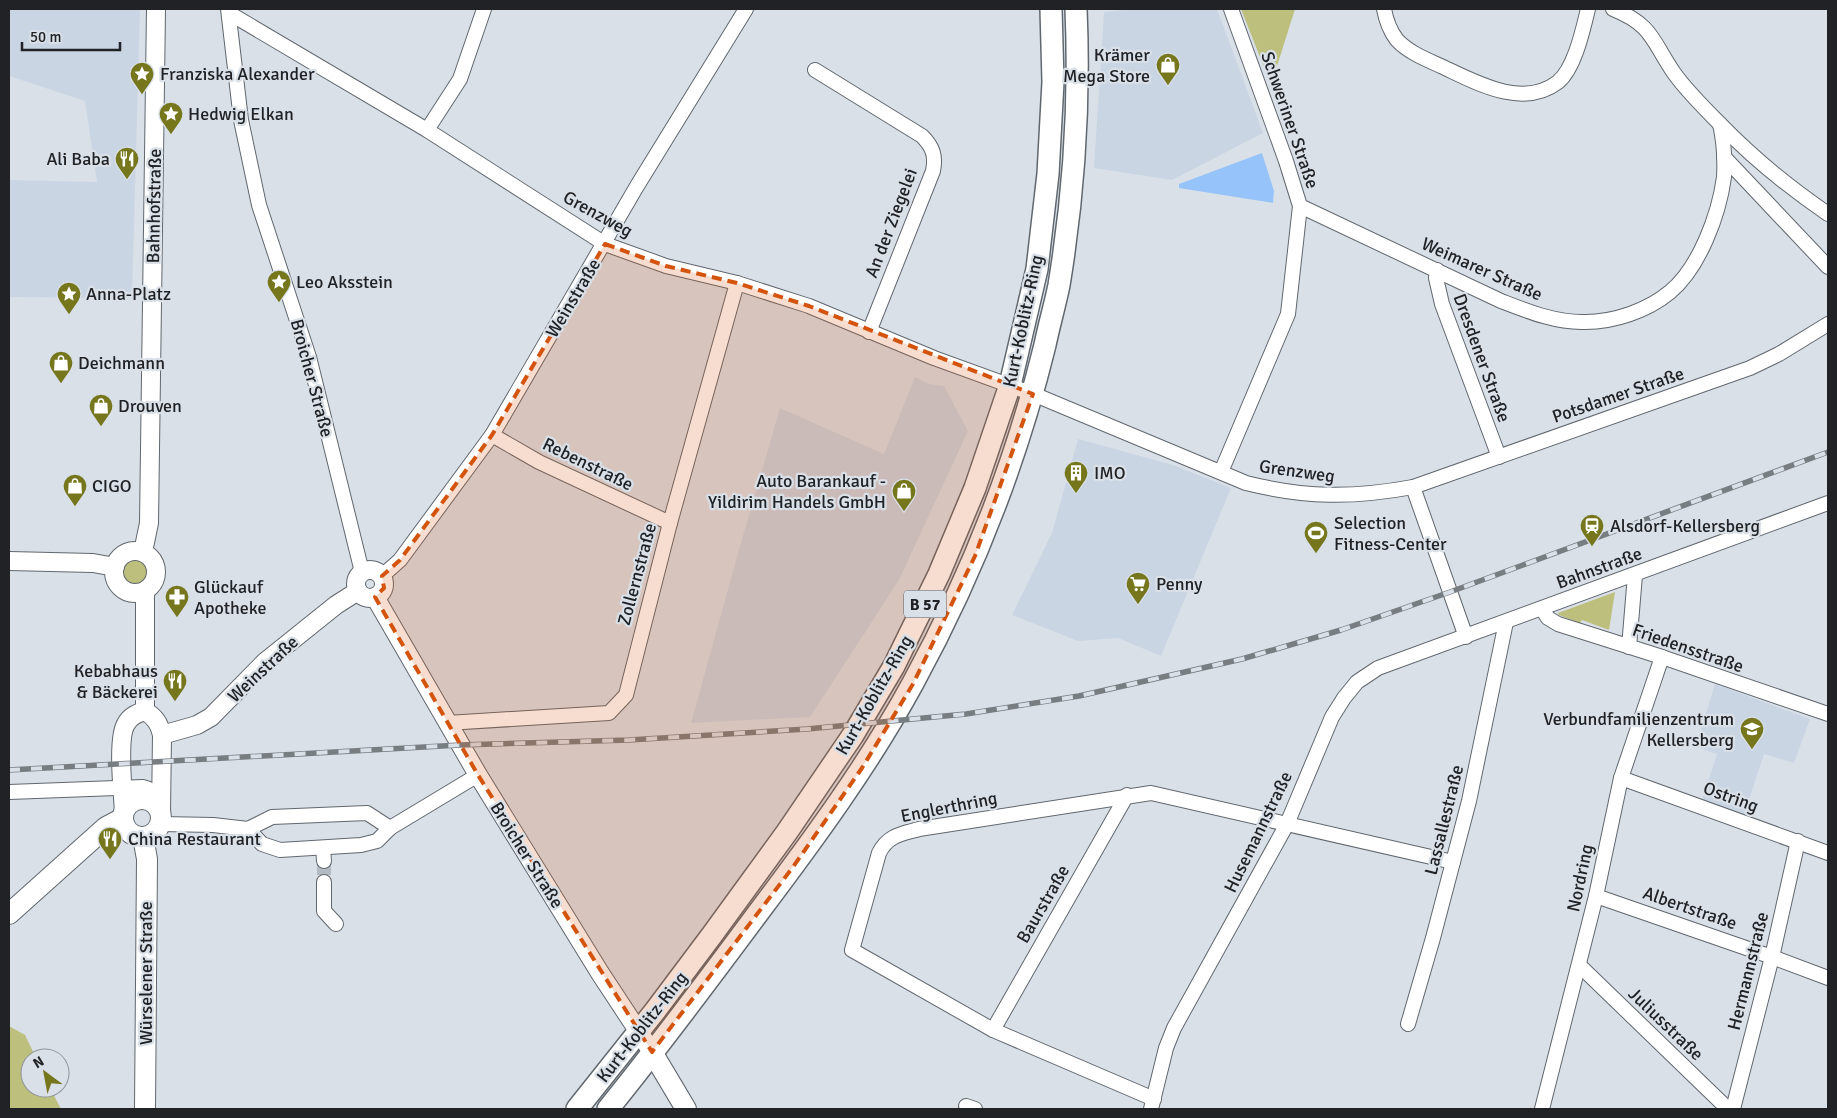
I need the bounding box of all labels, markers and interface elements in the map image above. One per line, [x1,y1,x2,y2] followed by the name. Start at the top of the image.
[22,20,120,52] scale bar
[30,28,61,46] text: 50 m
[1063,44,1150,87] place label: Krämer Mega Store
[1256,49,1324,191] street label: Schweriner Straße
[1155,52,1181,86] shop icon: Krämer Mega Store
[129,61,155,95] place icon: Franziska Alexander
[160,63,315,85] place label: Franziska Alexander
[158,101,184,135] place icon: Hedwig Elkan
[188,103,294,125] place label: Hedwig Elkan
[114,146,140,180] restaurant icon: Ali Baba
[46,148,110,170] place label: Ali Baba
[142,148,166,264] street label: Bahnhofstraße
[860,165,922,281] street label: An der Ziegelei
[559,186,637,242] street label: Grenzweg
[1418,233,1546,305] street label: Weimarer Straße
[998,253,1048,389] street label: Kurt-Koblitz-Ring
[541,254,605,342] street label: Weinstraße
[266,269,292,303] place icon: Leo Aksstein
[296,271,393,293] place label: Leo Aksstein
[56,281,82,315] place icon: Anna-Platz
[86,283,171,305] place label: Anna-Platz
[1449,291,1515,425] street label: Dresdener Straße
[286,317,338,439] street label: Broicher Straße
[48,350,74,384] shop icon: Deichmann
[78,352,165,374] place label: Deichmann
[1549,362,1687,428] street label: Potsdamer Straße
[88,393,114,427] shop icon: Drouven
[118,395,182,417] place label: Drouven
[539,433,637,495] street label: Rebenstraße
[1258,455,1336,487] street label: Grenzweg
[1063,460,1089,494] building icon: IMO
[1094,462,1126,484] place label: IMO
[708,470,886,513] place label: Auto Barankauf - Yildirim Handels GmbH
[62,473,88,507] shop icon: CIGO
[92,475,132,497] place label: CIGO
[891,478,917,512] shop icon: Auto Barankauf - Yildirim Handels GmbH
[1334,512,1447,555] place label: Selection Fitness-Center
[1579,513,1605,547] station icon: Alsdorf-Kellersberg
[1610,515,1760,537] place label: Alsdorf-Kellersberg
[1303,520,1329,554] sports icon: Selection Fitness-Center
[613,521,661,627] street label: Zollernstraße
[1553,542,1645,594] street label: Bahnstraße
[1125,571,1151,605] supermarket icon: Penny
[1156,573,1203,595] place label: Penny
[194,576,267,619] place label: Glückauf Apotheke
[164,584,190,618] pharmacy icon: Glückauf Apotheke
[904,590,946,618] road number: B 57
[1630,619,1746,677] street label: Friedensstraße
[223,631,303,707] street label: Weinstraße
[831,631,917,759] street label: Kurt-Koblitz-Ring
[74,660,158,703] place label: Kebabhaus & Bäckerei
[162,668,188,702] restaurant icon: Kebabhaus & Bäckerei
[1543,708,1734,751] place label: Verbundfamilienzentrum Kellersberg
[1739,716,1765,750] school or university icon: Verbundfamilienzentrum Kellersberg
[1420,763,1468,877] street label: Lassallestraße
[1219,768,1297,896] street label: Husemannstraße
[1700,777,1762,817] street label: Ostring
[899,787,999,827] street label: Englerthring
[486,798,568,912] street label: Broicher Straße
[97,826,123,860] restaurant icon: China Restaurant
[128,828,261,850] place label: China Restaurant
[1562,842,1598,914] street label: Nordring
[1012,861,1074,947] street label: Baurstraße
[1640,882,1740,934] street label: Albertstraße
[135,901,157,1045] street label: Würselener Straße
[1723,910,1773,1032] street label: Hermannstraße
[592,967,692,1087] street label: Kurt-Koblitz-Ring
[1624,983,1708,1065] street label: Juliusstraße
[20,1048,70,1098] north arrow
[30,1053,47,1072] text: N

